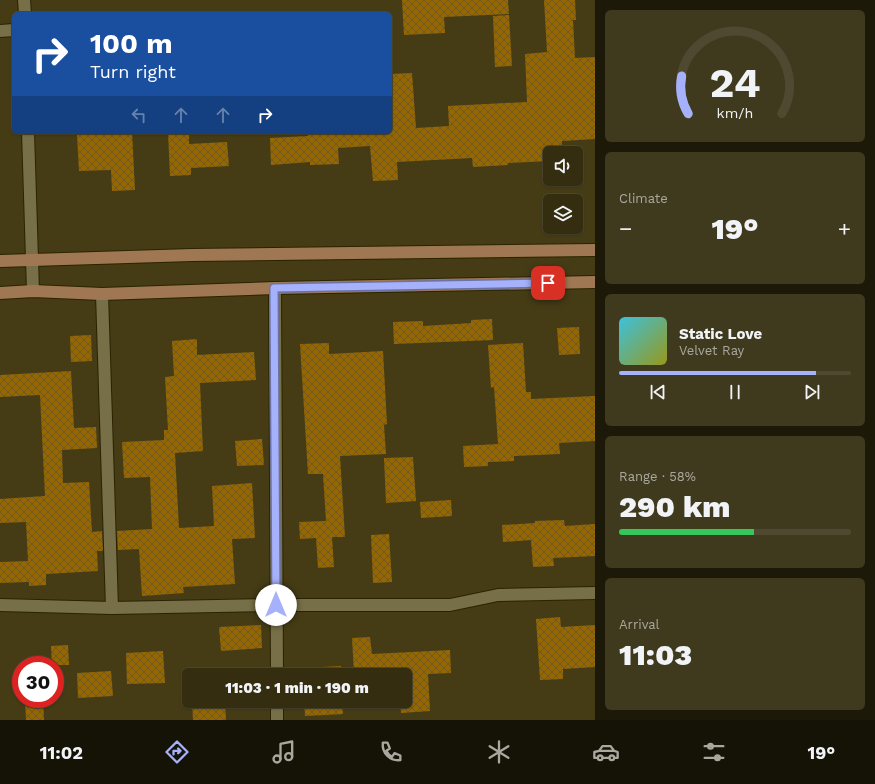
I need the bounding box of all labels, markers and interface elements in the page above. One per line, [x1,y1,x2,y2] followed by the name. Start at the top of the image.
[90,27,173,60] text: 100 m
[24,28,76,80] icon: right
[709,58,761,107] text: 24
[90,61,176,82] text: Turn right
[128,104,150,126] icon: left
[170,104,192,126] icon: ahead
[212,104,234,126] icon: ahead
[254,104,276,126] icon: right
[717,105,753,121] text: km/h
[543,146,583,234] map controls
[543,146,583,186] button: sound
[619,191,668,206] text: Climate
[543,194,583,234] button: layers
[711,211,759,246] text: 19°
[619,216,632,241] text: −
[838,216,851,241] text: +
[531,266,565,300] pin
[537,272,559,294] icon: arrive
[679,325,762,343] text: Static Love
[679,343,744,358] text: Velvet Ray
[647,381,669,403] icon: previous
[724,381,746,403] icon: pause
[801,381,823,403] icon: next
[619,469,696,484] text: Range · 58%
[619,489,730,524] text: 290 km
[255,584,297,626] position arrow
[619,617,660,632] text: Arrival
[619,637,692,672] text: 11:03
[12,656,64,708] speed limit sign: 30
[225,679,369,697] text: 11:03 · 1 min · 190 m
[163,738,191,766] icon: directions
[270,738,298,766] icon: music
[377,738,405,766] icon: phone
[485,738,513,766] icon: climate
[592,738,620,766] icon: car
[700,738,728,766] icon: filters
[40,742,83,763] text: 11:02
[807,742,835,763] text: 19°

